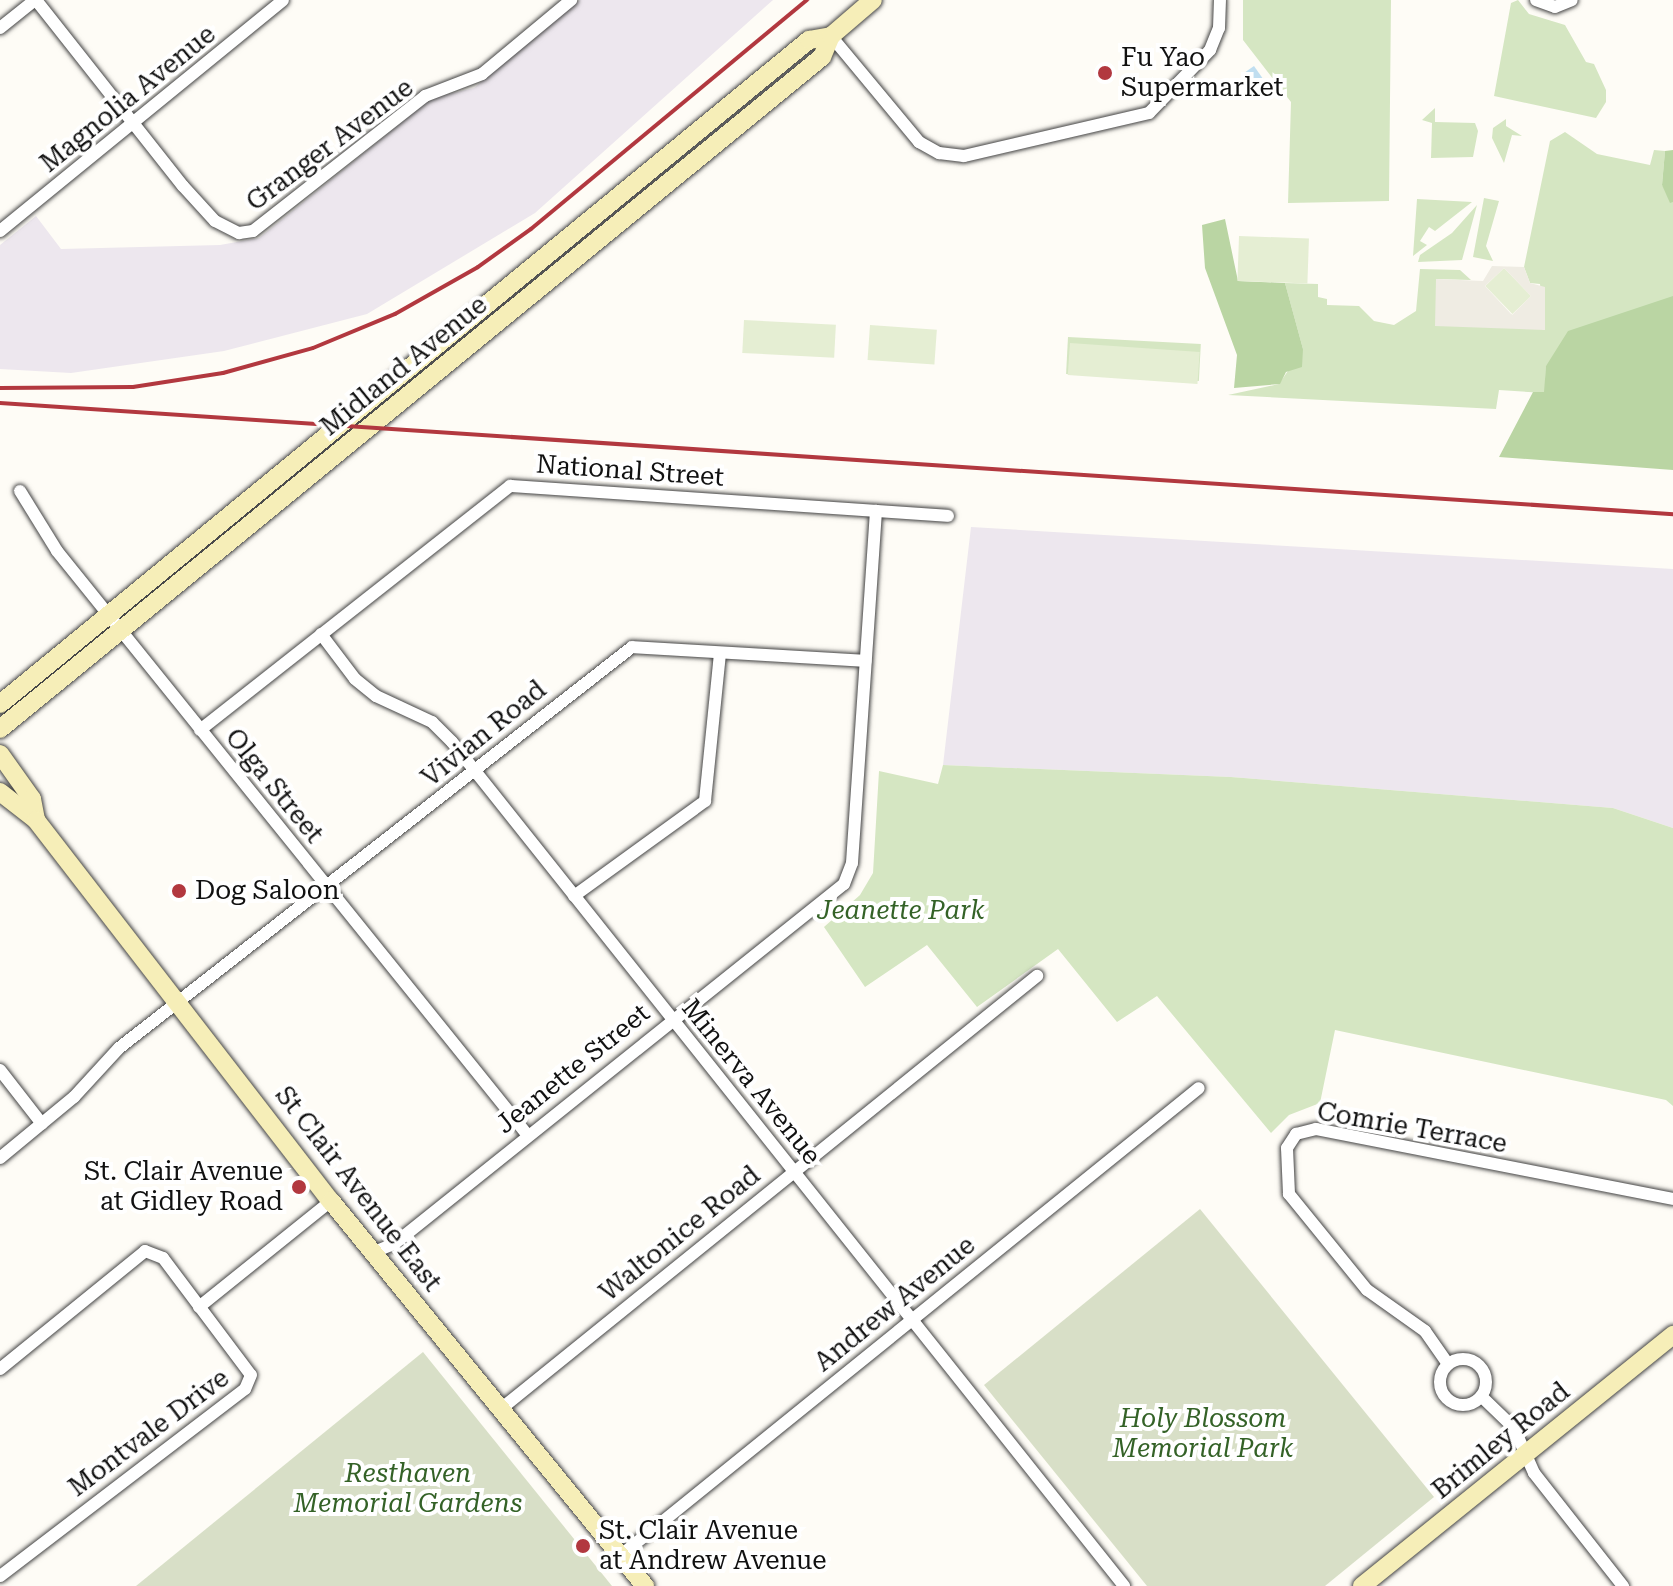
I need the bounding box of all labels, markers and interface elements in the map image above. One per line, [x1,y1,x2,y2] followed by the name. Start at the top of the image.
[34,19,222,179] street label: Magnolia Avenue
[1121,42,1284,104] place label: Fu Yao Supermarket
[1096,64,1114,82] marker: Fu Yao Supermarket
[241,72,419,218] street label: Granger Avenue
[314,289,494,443] street label: Midland Avenue
[535,449,725,493] street label: National Street
[415,674,553,794] street label: Vivian Road
[218,722,330,850] street label: Olga Street
[195,875,340,907] place label: Dog Saloon
[170,882,188,900] marker: Dog Saloon
[817,895,985,927] park label: Jeanette Park
[675,993,827,1171] street label: Minerva Avenue
[490,998,656,1140] street label: Jeanette Street
[268,1080,448,1298] street label: St Clair Avenue East
[1315,1096,1509,1160] street label: Comrie Terrace
[84,1156,283,1218] place label: St. Clair Avenue at Gidley Road
[594,1160,766,1308] street label: Waltonice Road
[290,1178,308,1196] marker: St. Clair Avenue at Gidley Road
[809,1230,981,1378] street label: Andrew Avenue
[63,1363,235,1503] street label: Montvale Drive
[1426,1376,1576,1506] street label: Brimley Road
[1113,1403,1293,1464] park label: Holy Blossom Memorial Park
[294,1458,522,1520] park label: Resthaven Memorial Gardens
[599,1515,826,1576] place label: St. Clair Avenue at Andrew Avenue
[574,1537,592,1555] marker: St. Clair Avenue at Andrew Avenue

